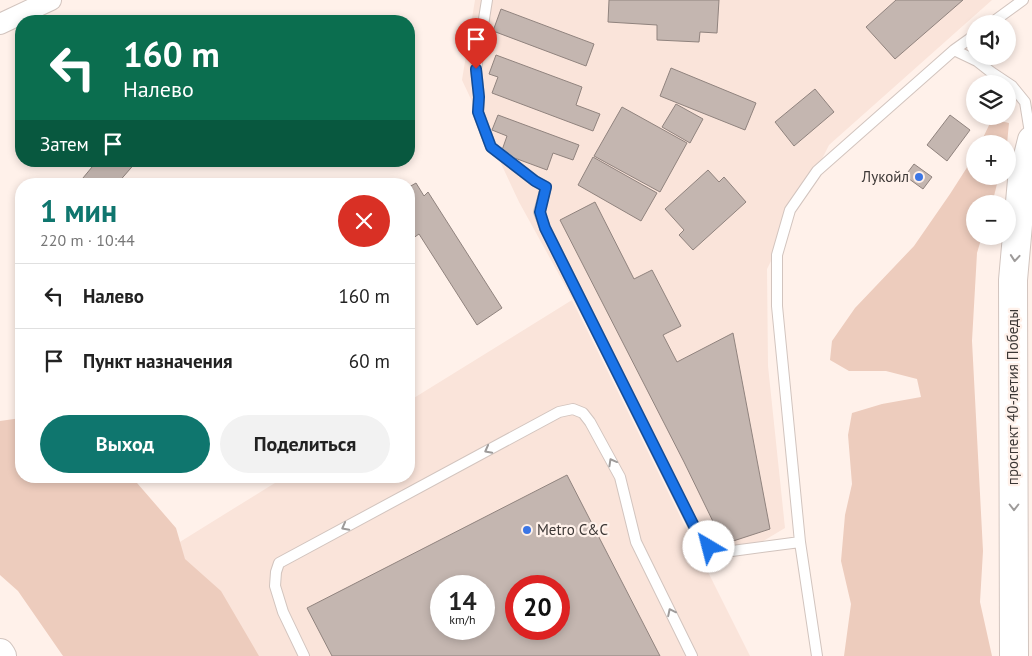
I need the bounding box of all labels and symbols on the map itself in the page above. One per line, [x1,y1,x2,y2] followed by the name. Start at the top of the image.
[455,18,497,69] pin
[861,167,909,186] place label: Лукойл
[913,171,925,183] marker: Лукойл
[1010,254,1021,262] one-way arrow
[1003,309,1022,485] street label: проспект 40-летия Победы
[485,444,494,454] one-way arrow
[608,458,618,467] one-way arrow
[1009,504,1019,512] one-way arrow
[537,520,608,539] place label: Metro C&C
[682,520,734,572] position arrow
[342,521,351,531] one-way arrow
[521,524,533,536] marker: Metro C&C
[505,575,570,640] speed limit sign: 20
[667,608,677,617] one-way arrow

